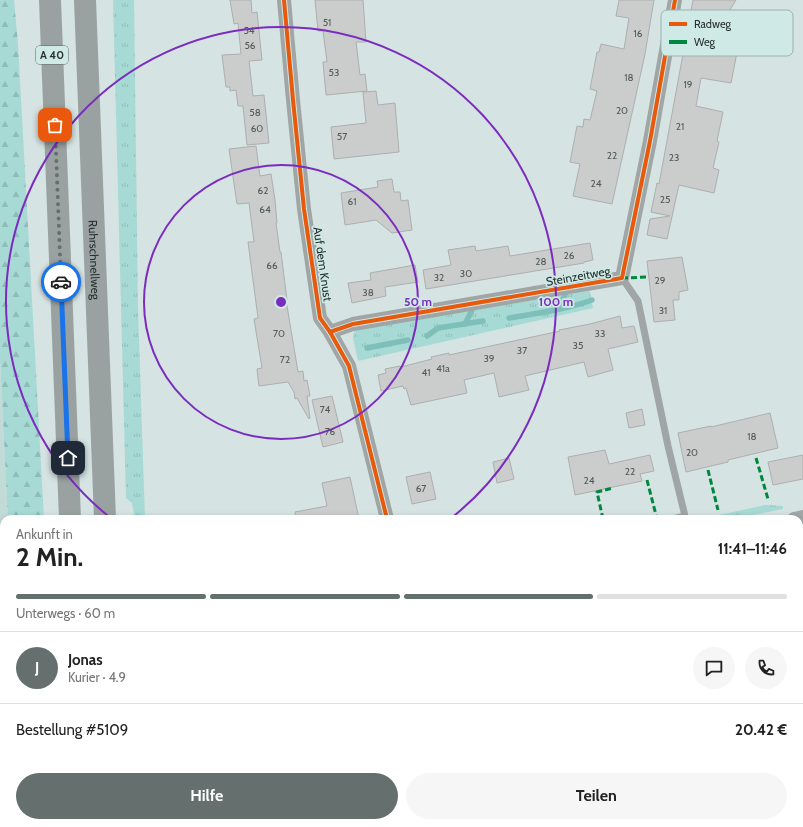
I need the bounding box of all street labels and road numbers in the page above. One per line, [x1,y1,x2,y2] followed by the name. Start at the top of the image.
[36,46,68,64] road number: A 40
[86,220,104,301] street label: Ruhrschnellweg
[310,226,336,302] street label: Auf dem Knust
[545,263,612,289] street label: Steinzeitweg

